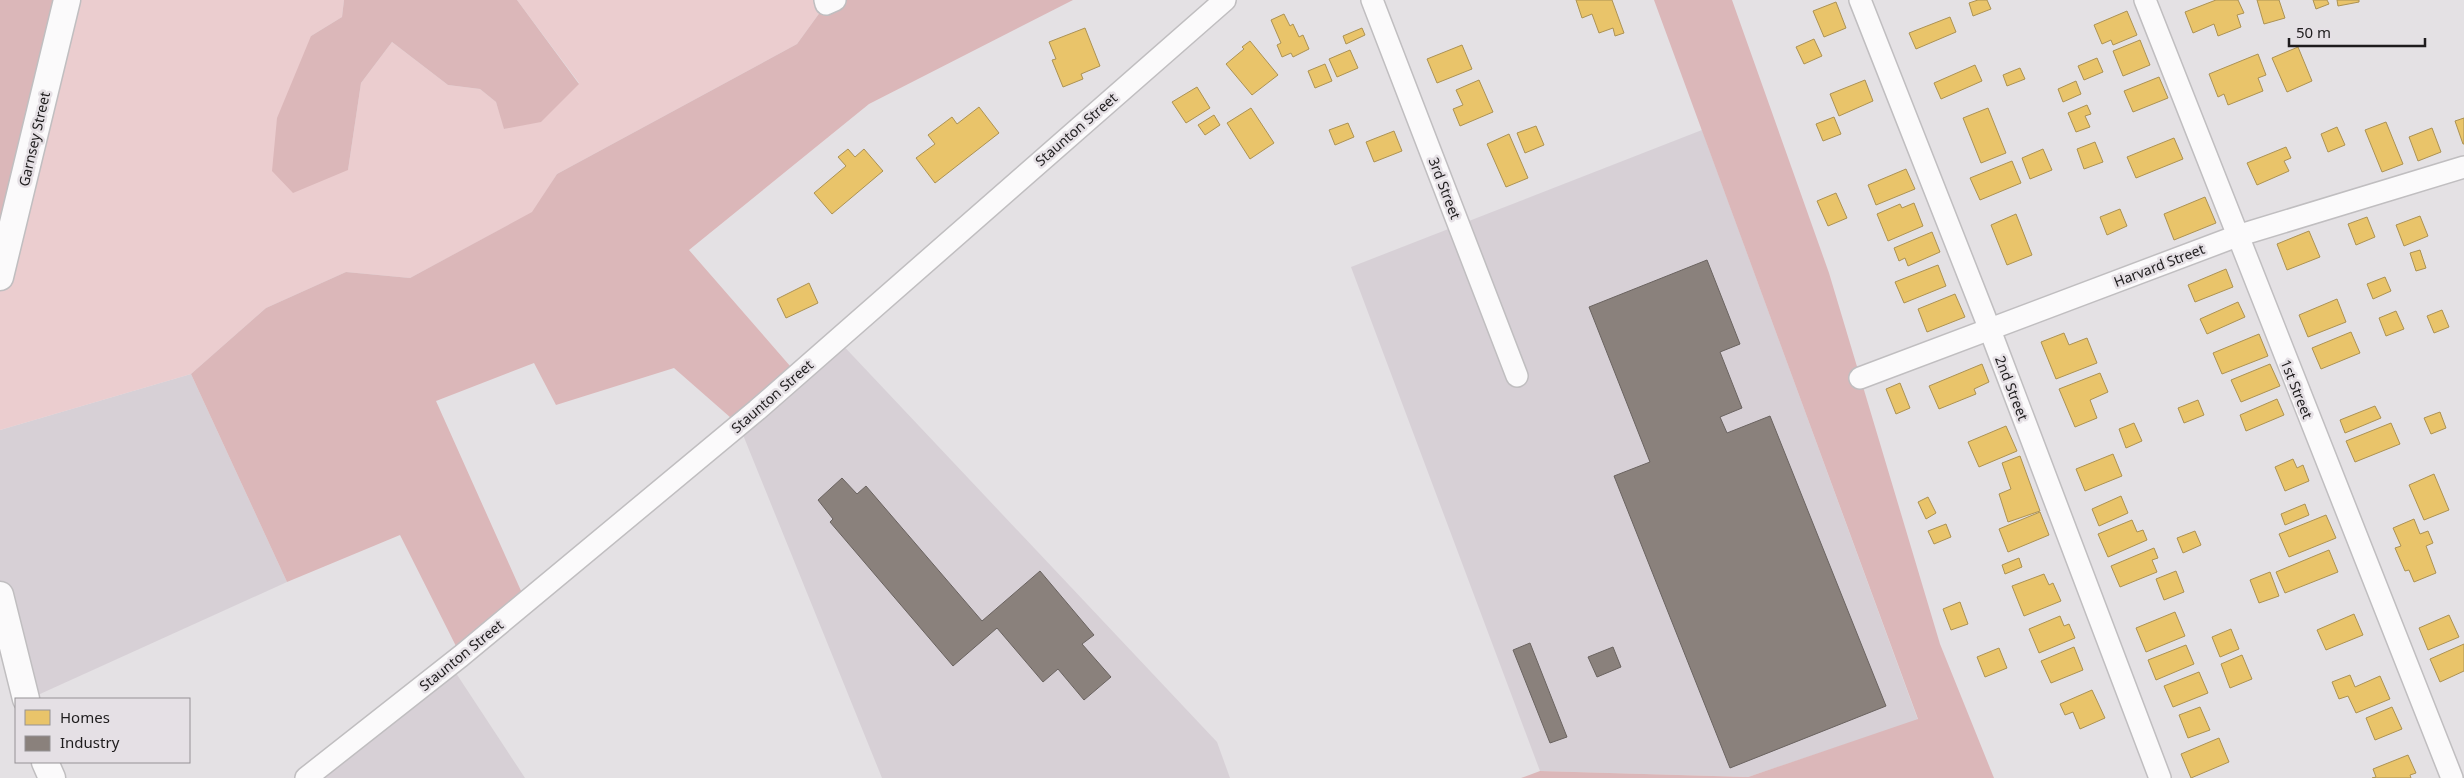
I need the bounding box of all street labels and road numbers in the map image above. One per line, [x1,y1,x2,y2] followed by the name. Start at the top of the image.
[1031,88,1121,170] street label: Staunton Street
[14,90,54,188] street label: Garnsey Street
[1425,154,1465,222] street label: 3rd Street
[2111,239,2207,291] street label: Harvard Street
[1991,353,2033,423] street label: 2nd Street
[727,355,817,437] street label: Staunton Street
[2276,356,2318,422] street label: 1st Street
[415,615,507,695] street label: Staunton Street

